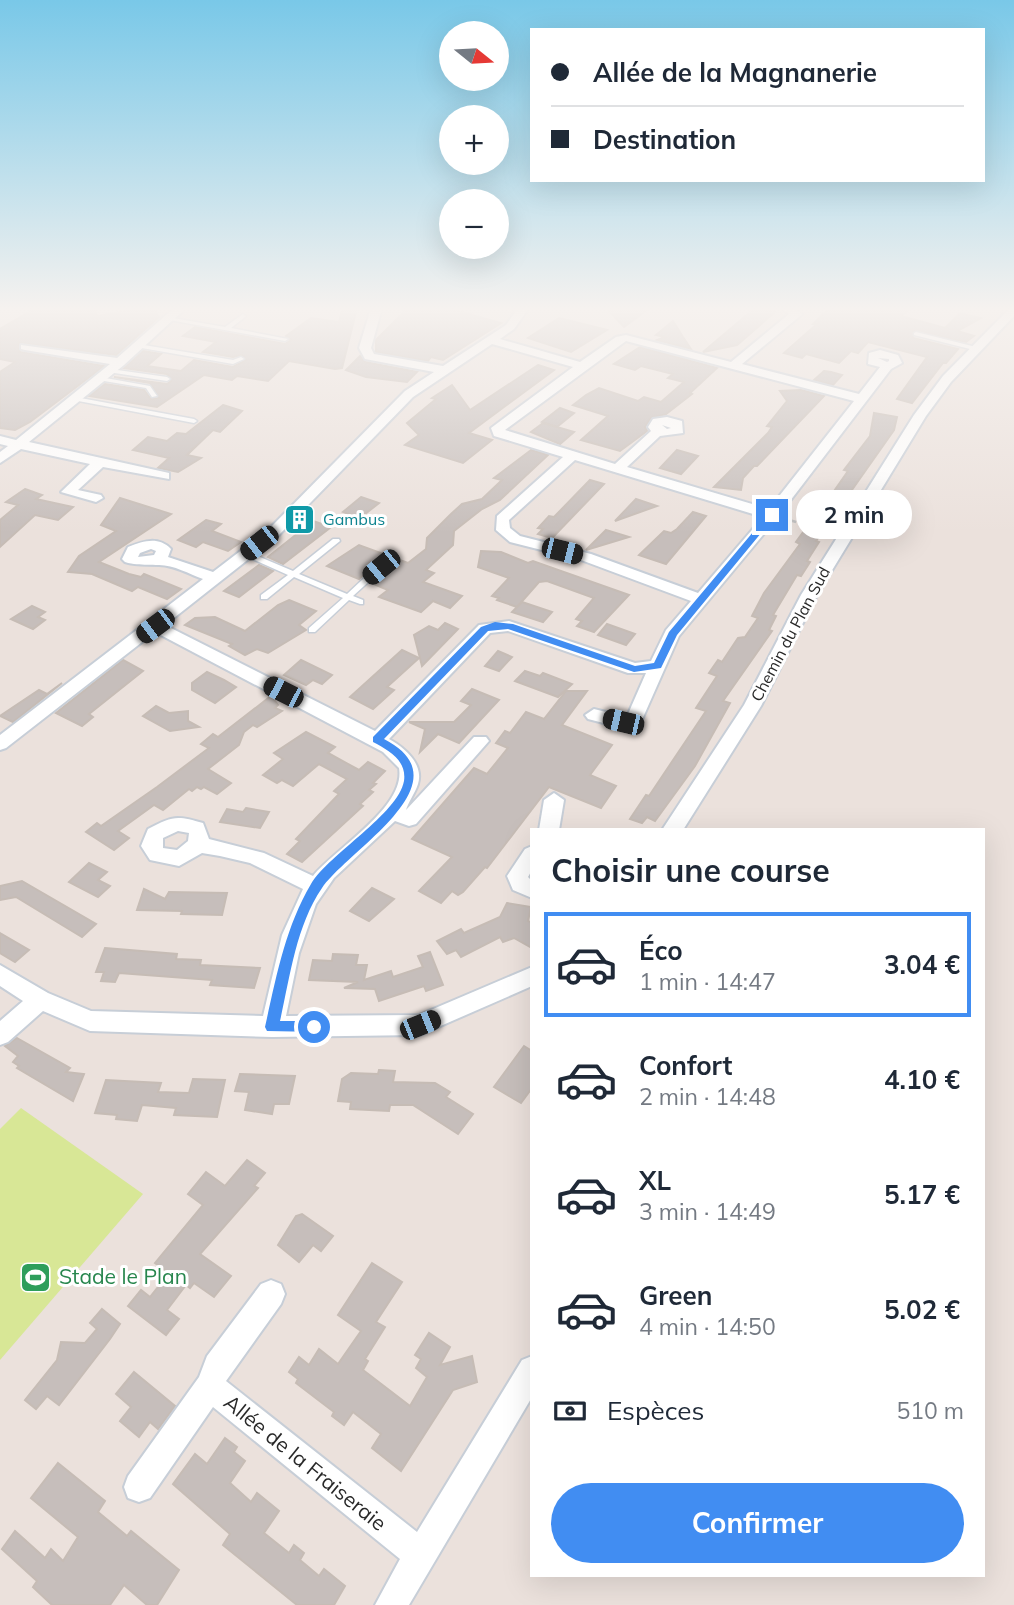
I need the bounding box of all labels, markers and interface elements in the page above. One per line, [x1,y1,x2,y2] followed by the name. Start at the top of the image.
[439,21,509,91] north arrow
[439,21,509,259] map controls
[593,56,877,89] text: Allée de la Magnanerie
[439,105,509,175] button: +
[593,123,736,156] text: Destination
[439,189,509,259] button: −
[796,490,912,540] callout: 2 min
[756,499,788,531] route end
[824,500,884,529] text: 2 min
[283,502,317,536] building icon: Gambus
[323,509,385,529] place label: Gambus
[236,522,283,564] car
[540,536,585,566] car
[359,546,404,588] car
[746,563,834,705] street label: Chemin du Plan Sud
[132,605,179,647] car
[260,673,307,711] car
[601,707,646,737] car
[551,850,830,890] text: Choisir une course
[555,933,618,996] icon: car
[639,934,683,967] text: Éco
[884,948,960,981] text: 3.04 €
[639,967,776,996] text: 1 min · 14:47
[397,1007,444,1043] car
[298,1011,330,1043] route start
[555,1048,618,1111] icon: car
[639,1049,732,1082] text: Confort
[884,1063,960,1096] text: 4.10 €
[639,1082,776,1111] text: 2 min · 14:48
[555,1163,618,1226] icon: car
[639,1164,671,1197] text: XL
[884,1178,960,1211] text: 5.17 €
[639,1197,776,1226] text: 3 min · 14:49
[19,1260,53,1294] sports icon: Stade le Plan
[59,1263,187,1289] place label: Stade le Plan
[555,1278,618,1341] icon: car
[639,1279,712,1312] text: Green
[884,1293,960,1326] text: 5.02 €
[639,1312,776,1341] text: 4 min · 14:50
[219,1389,392,1536] street label: Allée de la Fraiseraie
[551,1392,589,1430] icon: cash
[607,1394,704,1427] text: Espèces
[896,1396,964,1425] text: 510 m
[551,1483,964,1563] button: Confirmer

